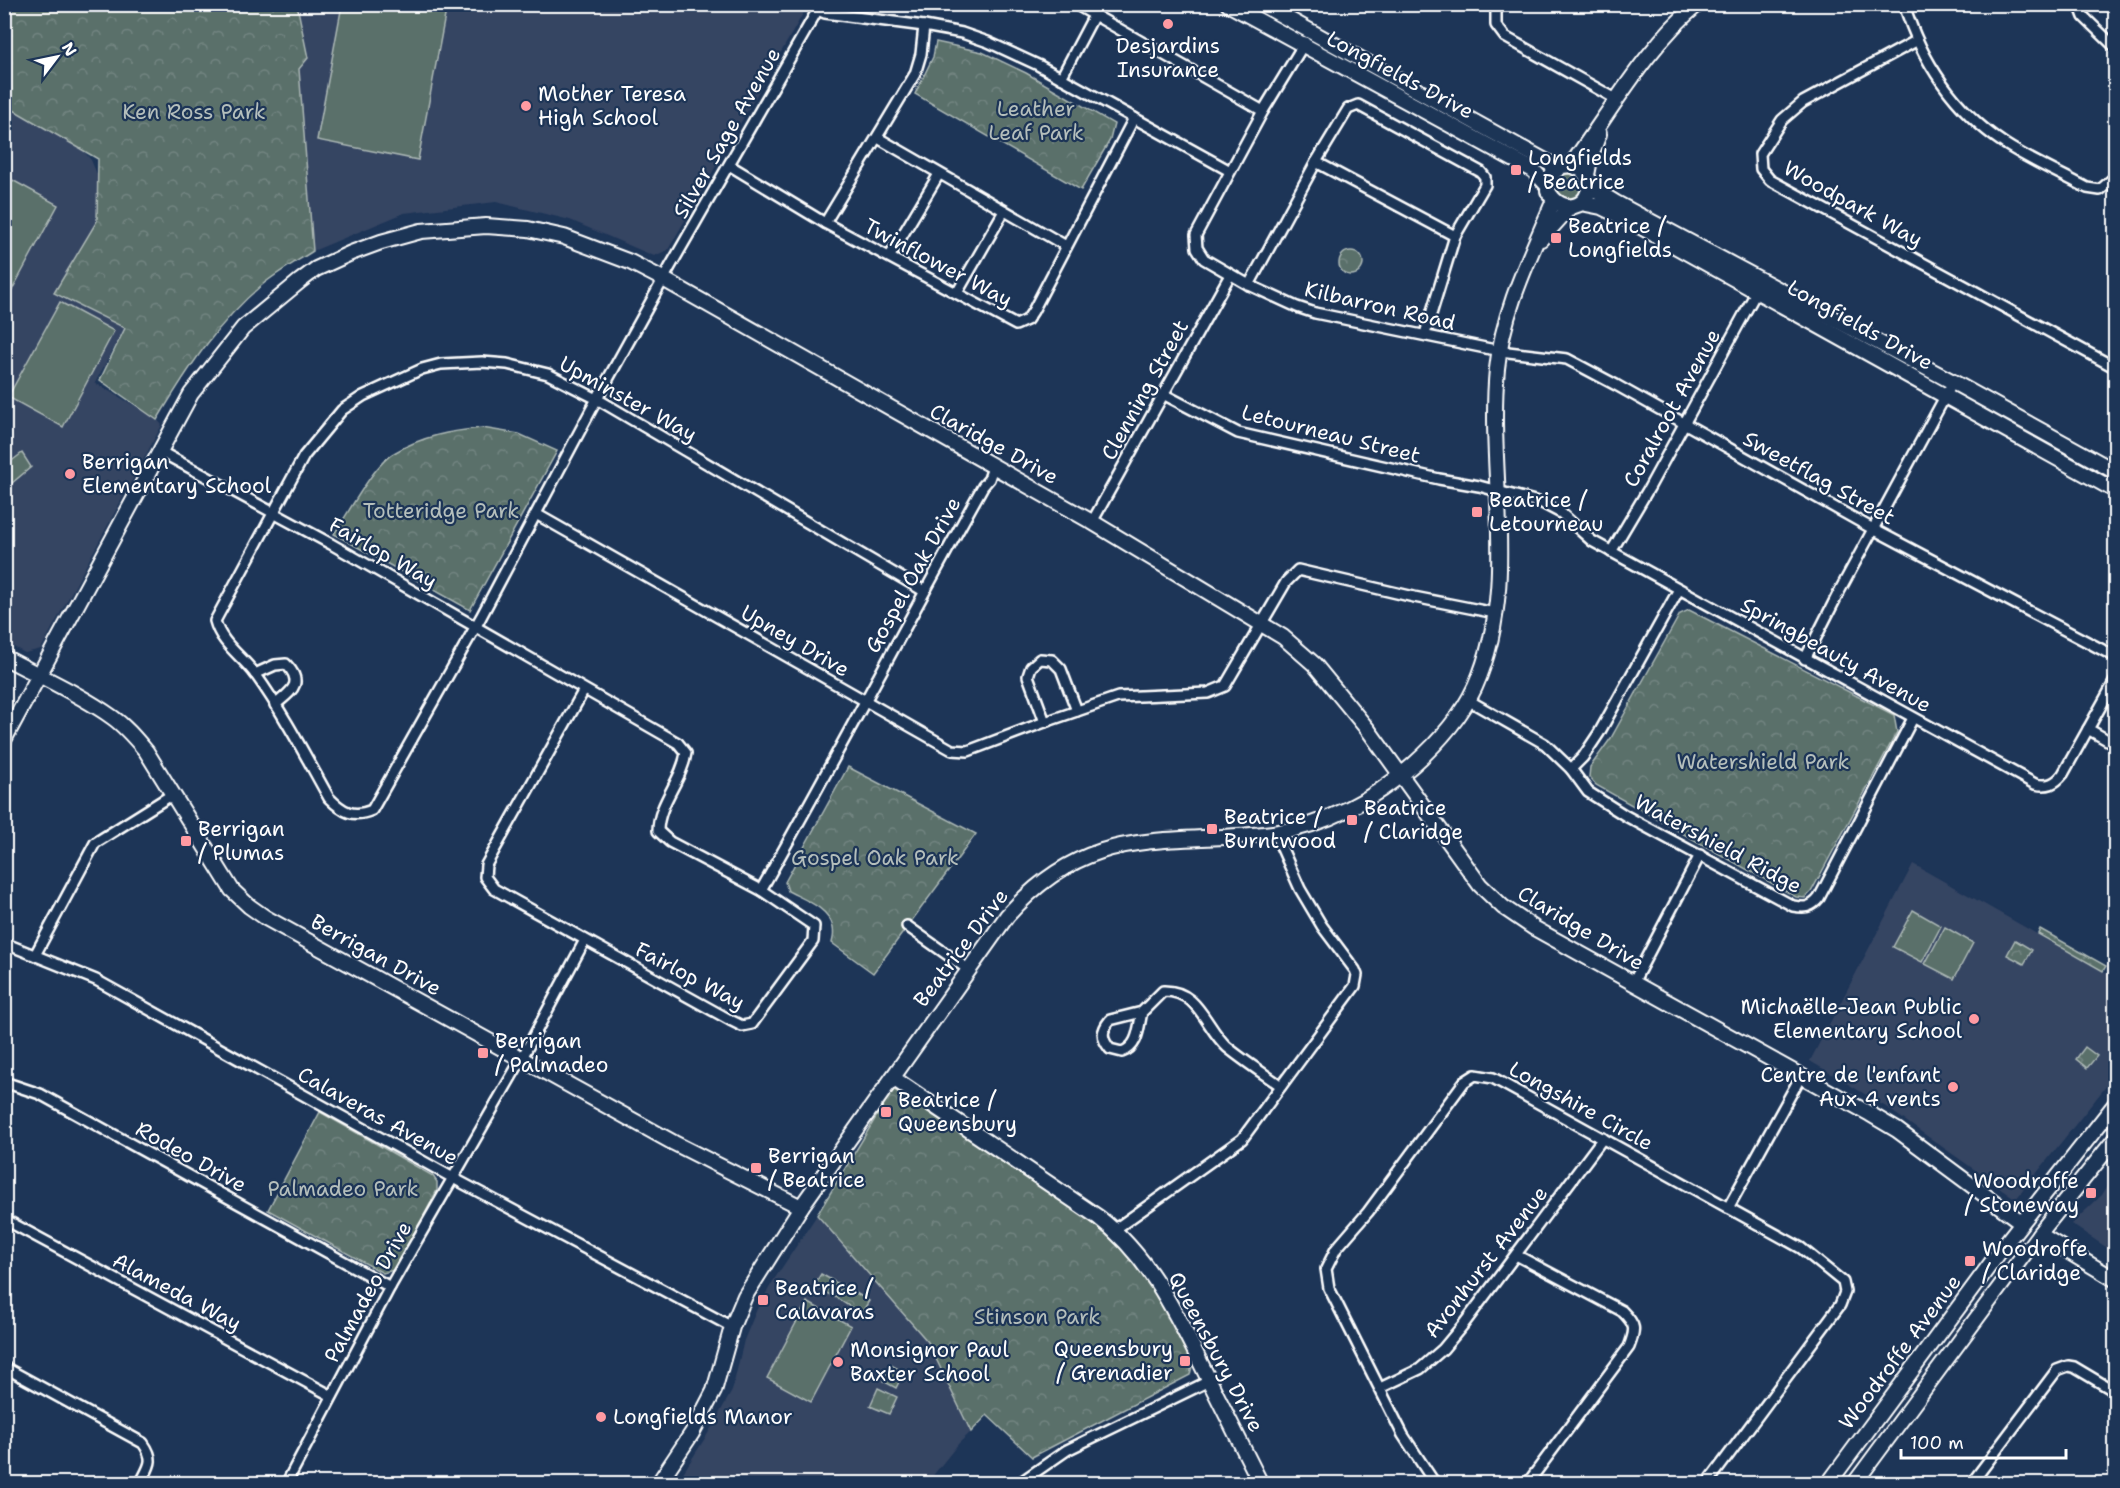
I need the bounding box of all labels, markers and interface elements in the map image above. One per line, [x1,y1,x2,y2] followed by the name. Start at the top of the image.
[1161,17,1175,31] marker: Desjardins Insurance
[1322,24,1478,126] street label: Longfields Drive
[27,27,87,87] north arrow
[1116,32,1220,84] place label: Desjardins Insurance
[57,38,82,60] text: N
[667,42,787,224] street label: Silver Sage Avenue
[538,80,686,132] place label: Mother Teresa High School
[988,95,1084,147] park label: Leather Leaf Park
[122,98,266,126] park label: Ken Ross Park
[519,99,533,113] marker: Mother Teresa High School
[1528,144,1632,196] place label: Longfields / Beatrice
[1778,154,1928,254] street label: Woodpark Way
[1509,163,1523,177] marker: Longfields / Beatrice
[859,212,1017,314] street label: Twinflower Way
[1568,212,1672,264] place label: Beatrice / Longfields
[1549,231,1563,245] marker: Beatrice / Longfields
[1782,273,1938,377] street label: Longfields Drive
[1302,275,1458,337] street label: Kilbarron Road
[1095,315,1195,465] street label: Clenning Street
[1617,324,1727,492] street label: Coralroot Avenue
[554,350,702,448] street label: Upminster Way
[925,397,1063,491] street label: Claridge Drive
[1239,398,1423,470] street label: Letourneau Street
[1738,425,1900,531] street label: Sweetflag Street
[82,448,272,500] place label: Berrigan Elementary School
[63,467,77,481] marker: Berrigan Elementary School
[1489,486,1603,538] place label: Beatrice / Letourneau
[859,492,967,658] street label: Gospel Oak Drive
[363,497,519,525] park label: Totteridge Park
[1470,505,1484,519] marker: Beatrice / Letourneau
[324,511,442,595] street label: Fairlop Way
[1736,591,1936,719] street label: Springbeauty Avenue
[736,599,854,683] street label: Upney Drive
[1677,748,1850,776] park label: Watershield Park
[1629,788,1807,900] street label: Watershield Ridge
[1364,794,1463,846] place label: Beatrice / Claridge
[1224,803,1336,855] place label: Beatrice / Burntwood
[1345,813,1359,827] marker: Beatrice / Claridge
[198,815,285,867] place label: Berrigan / Plumas
[1205,822,1219,836] marker: Beatrice / Burntwood
[179,834,193,848] marker: Berrigan / Plumas
[791,844,959,872] park label: Gospel Oak Park
[1512,879,1650,977] street label: Claridge Drive
[907,883,1015,1013] street label: Beatrice Drive
[306,908,446,1002] street label: Berrigan Drive
[630,935,750,1017] street label: Fairlop Way
[1740,993,1963,1045] place label: Michaëlle-Jean Public Elementary School
[1967,1012,1981,1026] marker: Michaëlle-Jean Public Elementary School
[495,1027,608,1079] place label: Berrigan / Palmadeo
[476,1046,490,1060] marker: Berrigan / Palmadeo
[1504,1055,1658,1157] street label: Longshire Circle
[293,1060,463,1172] street label: Calaveras Avenue
[1760,1061,1941,1113] place label: Centre de l'enfant Aux 4 vents
[1946,1080,1960,1094] marker: Centre de l'enfant Aux 4 vents
[898,1086,1017,1138] place label: Beatrice / Queensbury
[879,1105,893,1119] marker: Beatrice / Queensbury
[131,1115,251,1199] street label: Rodeo Drive
[768,1142,865,1194] place label: Berrigan / Beatrice
[749,1161,763,1175] marker: Berrigan / Beatrice
[1965,1167,2079,1219] place label: Woodroffe / Stoneway
[267,1175,419,1203] park label: Palmadeo Park
[1418,1180,1554,1344] street label: Avonhurst Avenue
[2084,1186,2098,1200] marker: Woodroffe / Stoneway
[318,1216,418,1368] street label: Palmadeo Drive
[1982,1235,2088,1287] place label: Woodroffe / Claridge
[108,1246,246,1338] street label: Alameda Way
[1963,1254,1977,1268] marker: Woodroffe / Claridge
[1162,1267,1270,1437] street label: Queensbury Drive
[1833,1269,1967,1435] street label: Woodroffe Avenue
[775,1274,875,1326] place label: Beatrice / Calavaras
[756,1293,770,1307] marker: Beatrice / Calavaras
[974,1303,1100,1331] park label: Stinson Park
[1054,1335,1173,1387] place label: Queensbury / Grenadier
[850,1336,1009,1388] place label: Monsignor Paul Baxter School
[1178,1354,1192,1368] marker: Queensbury / Grenadier
[831,1355,845,1369] marker: Monsignor Paul Baxter School
[613,1403,793,1431] place label: Longfields Manor
[594,1410,608,1424] marker: Longfields Manor
[1901,1422,2066,1460] scale bar
[1910,1431,1964,1455] text: 100 m

